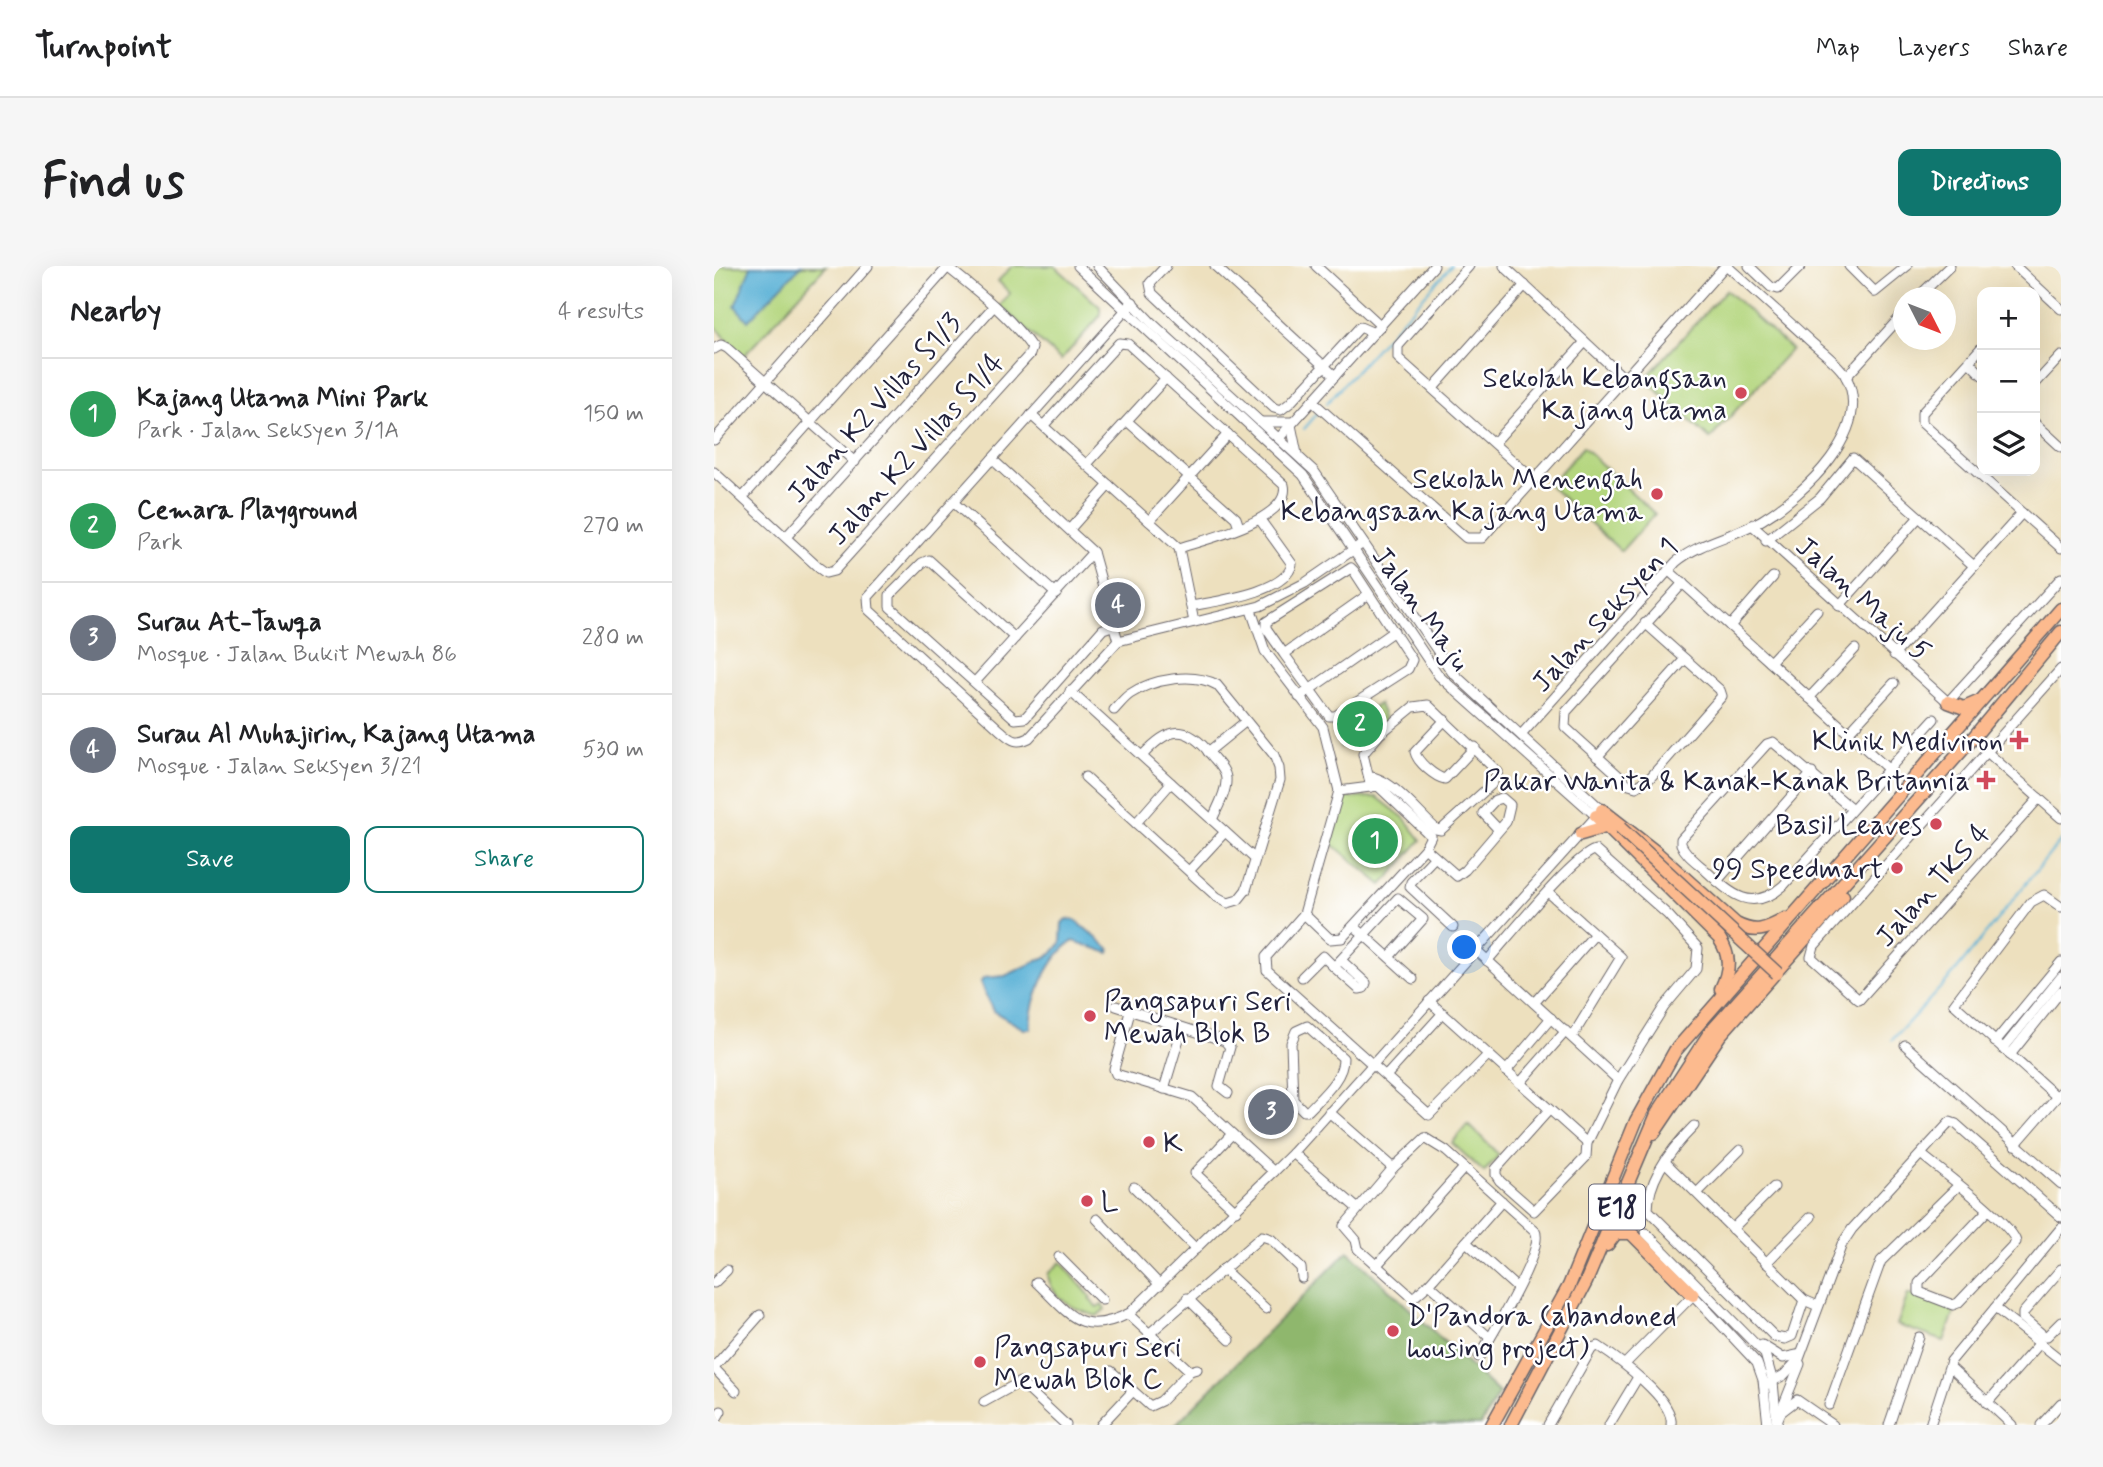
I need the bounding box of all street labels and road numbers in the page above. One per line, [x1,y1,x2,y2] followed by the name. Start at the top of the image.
[780,305,970,512] street label: Jalan K2 Villas S1/3
[820,345,1013,554] street label: Jalan K2 Villas S1/4
[1787,529,1938,670] street label: Jalan Maju 5
[1524,530,1687,701] street label: Jalan Seksyen 1
[1362,540,1478,679] street label: Jalan Maju
[1868,816,2000,956] street label: Jalan TKS 4
[1589,1184,1645,1230] road number: E18

